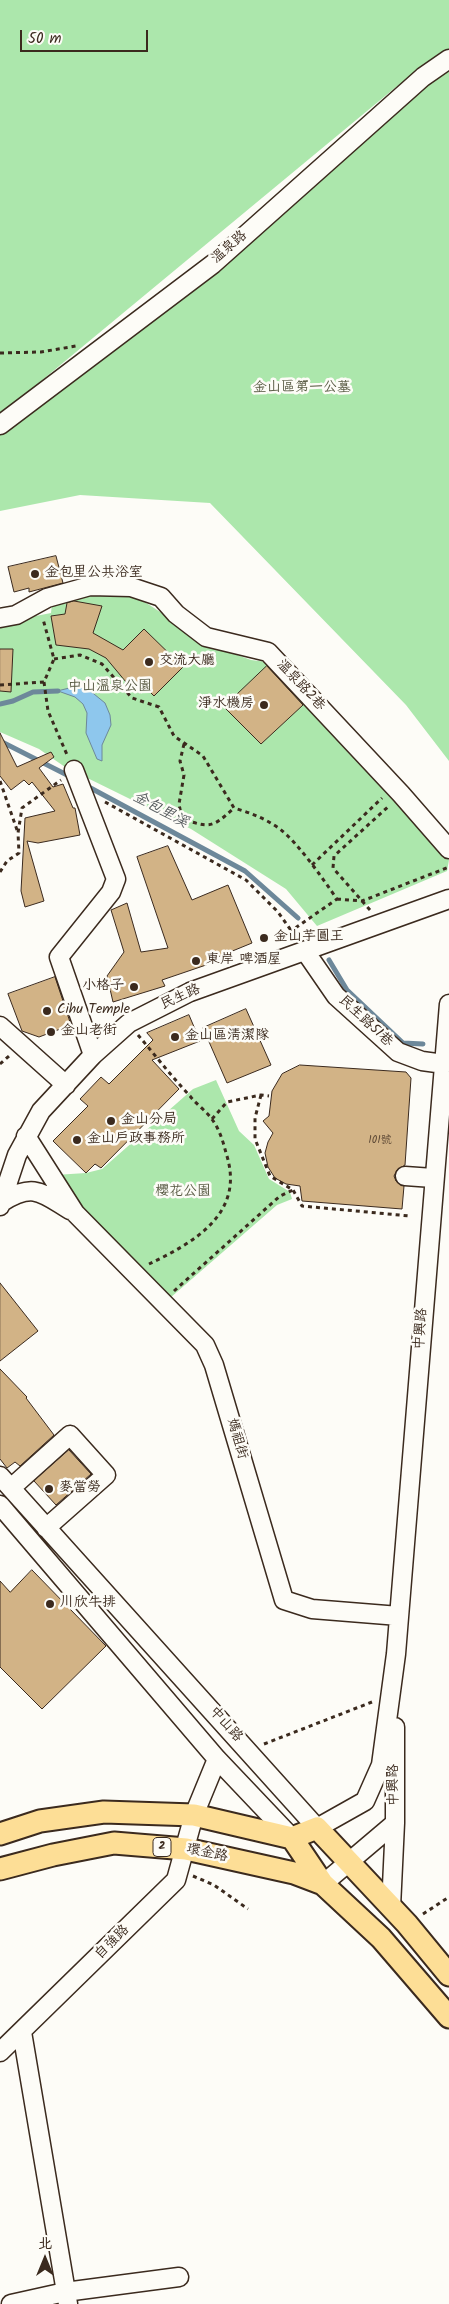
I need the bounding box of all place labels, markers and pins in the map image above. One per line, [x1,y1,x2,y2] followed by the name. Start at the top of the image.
[45,566,143,582] place label: 金包里公共浴室
[29,568,41,580] marker: 金包里公共浴室
[159,654,215,670] place label: 交流大廳
[143,656,155,668] marker: 交流大廳
[198,697,254,713] place label: 淨水機房
[258,699,270,711] marker: 淨水機房
[274,930,344,946] place label: 金山芋圓王
[258,932,270,944] marker: 金山芋圓王
[206,953,282,969] place label: 東岸 啤酒屋
[190,955,202,967] marker: 東岸 啤酒屋
[82,979,124,995] place label: 小格子
[128,981,140,993] marker: 小格子
[57,1003,130,1019] place label: Cihu Temple
[41,1005,53,1017] marker: Cihu Temple
[61,1024,117,1040] place label: 金山老街
[45,1026,57,1038] marker: 金山老街
[185,1029,269,1045] place label: 金山區清潔隊
[169,1031,181,1043] marker: 金山區清潔隊
[121,1113,177,1129] place label: 金山分局
[105,1115,117,1127] marker: 金山分局
[87,1132,185,1148] place label: 金山戶政事務所
[71,1134,83,1146] marker: 金山戶政事務所
[59,1481,101,1497] place label: 麥當勞
[43,1483,55,1495] marker: 麥當勞
[60,1596,116,1612] place label: 川欣牛排
[44,1598,56,1610] marker: 川欣牛排

